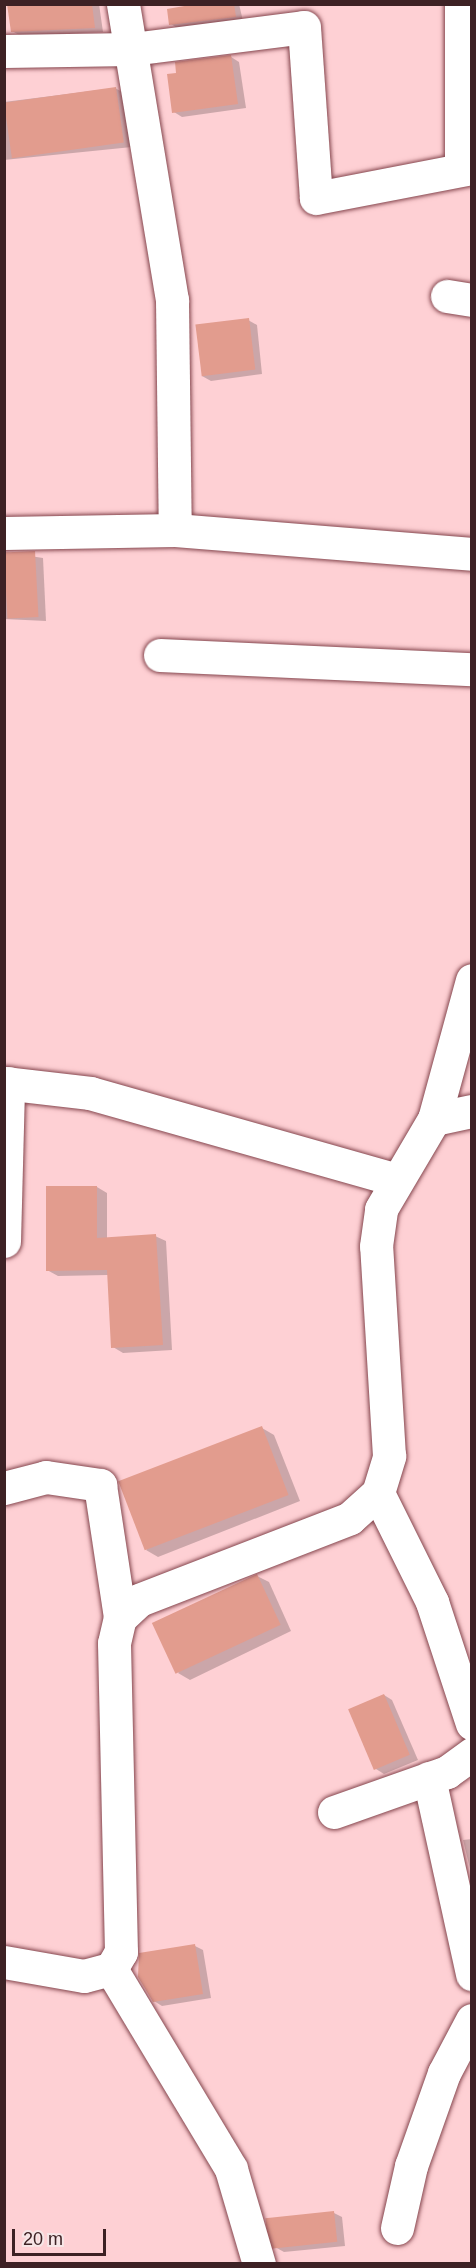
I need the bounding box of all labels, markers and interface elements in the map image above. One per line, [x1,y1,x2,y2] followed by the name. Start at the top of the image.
[15,2217,110,2255] scale bar
[23,2229,63,2249] text: 20 m

